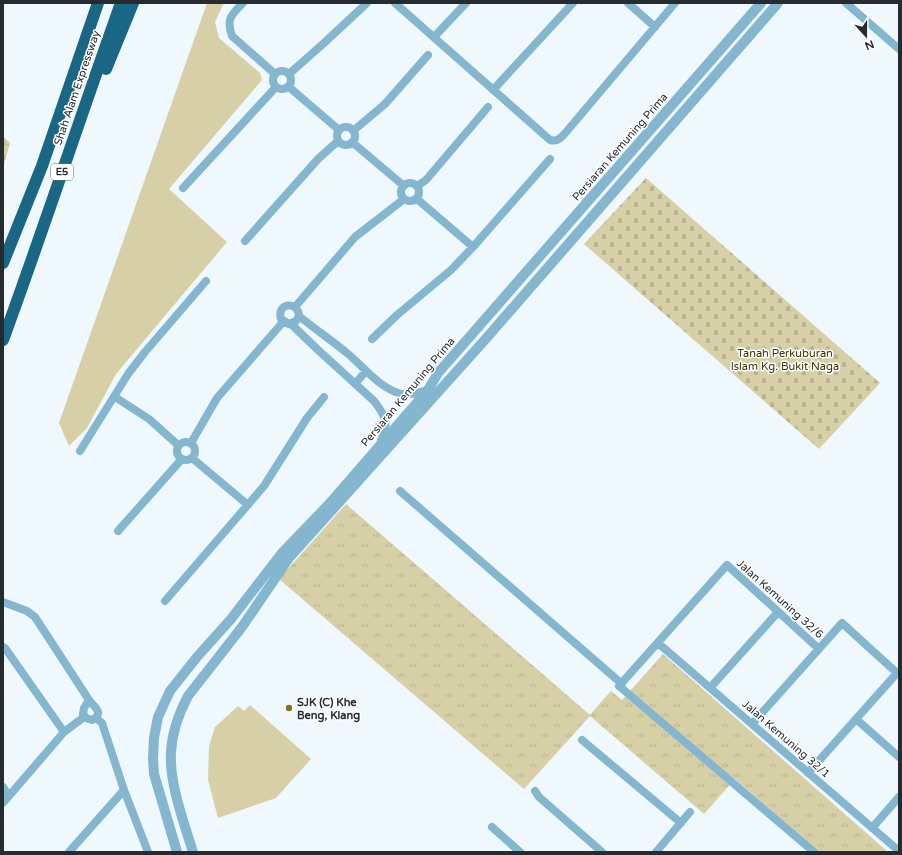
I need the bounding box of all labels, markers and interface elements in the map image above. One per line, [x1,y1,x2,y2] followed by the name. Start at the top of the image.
[846,16,886,56] north arrow
[51,29,103,147] street label: Shah Alam Expressway
[863,37,876,53] text: N
[570,90,670,204] street label: Persiaran Kemuning Prima
[51,164,73,180] road number: E5
[358,335,458,449] street label: Persiaran Kemuning Prima
[731,347,839,373] park label: Tanah Perkuburan Islam Kg. Bukit Naga
[734,557,826,641] street label: Jalan Kemuning 32/6
[297,696,360,723] place label: SJK (C) Khe Beng, Klang
[740,697,832,781] street label: Jalan Kemuning 32/1
[284,703,294,713] marker: SJK (C) Khe Beng, Klang

